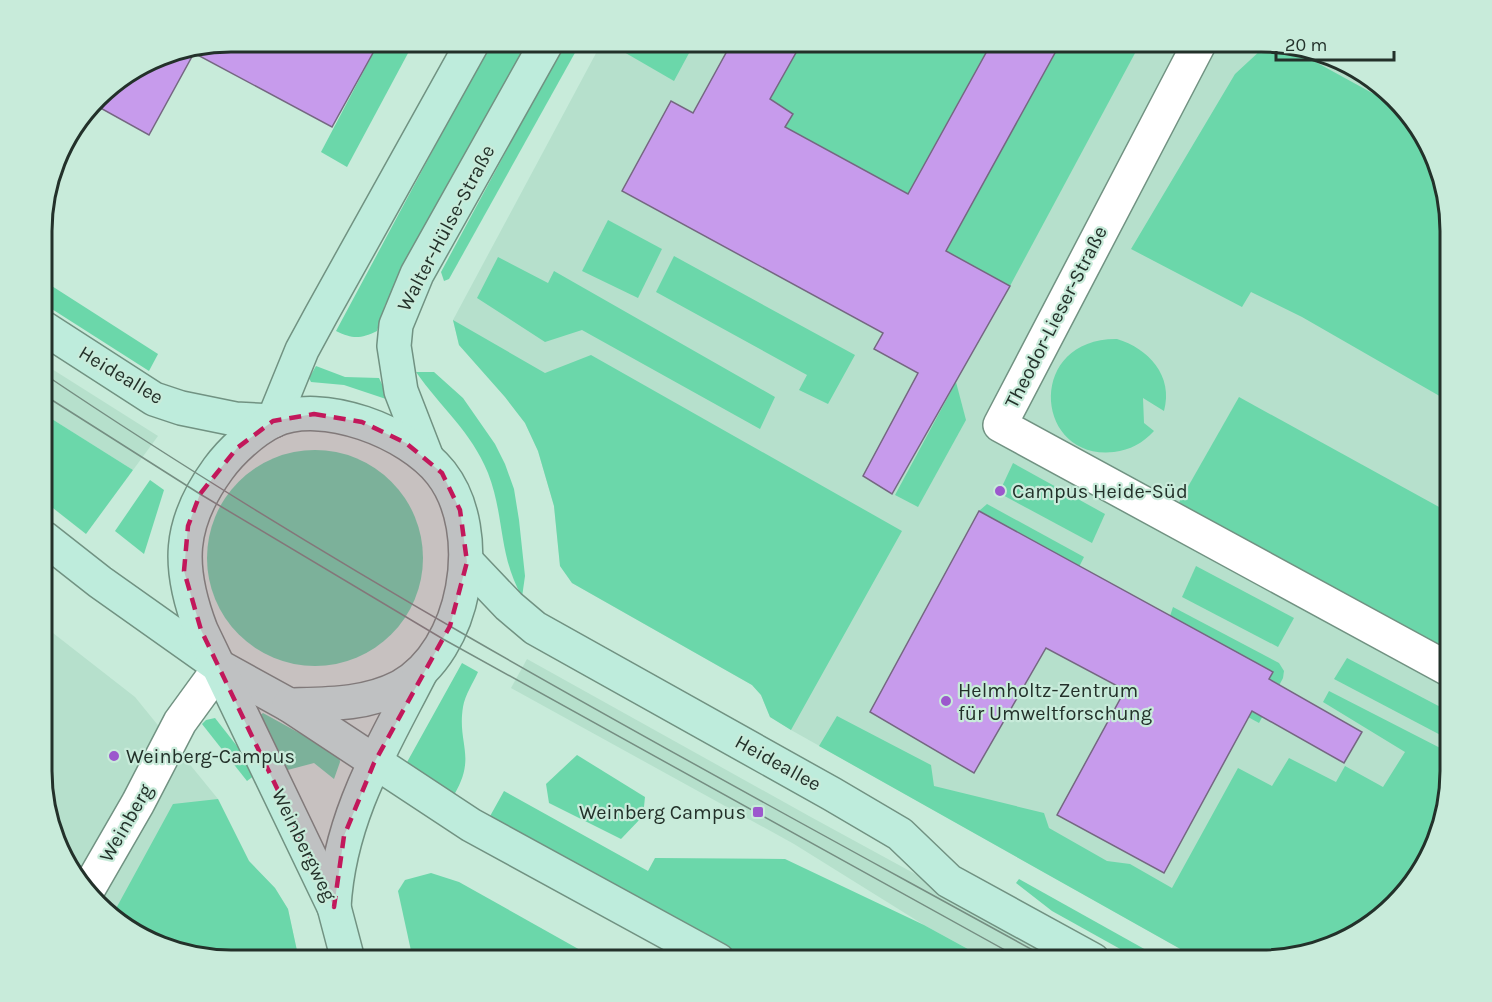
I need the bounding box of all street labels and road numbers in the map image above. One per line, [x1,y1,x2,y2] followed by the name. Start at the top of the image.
[392,141,500,315] street label: Walter-Hülse-Straße
[1000,222,1112,412] street label: Theodor-Lieser-Straße
[75,341,167,409] street label: Heideallee
[731,730,825,796] street label: Heideallee
[95,780,157,866] street label: Weinberg
[267,785,341,905] street label: Weinbergweg

